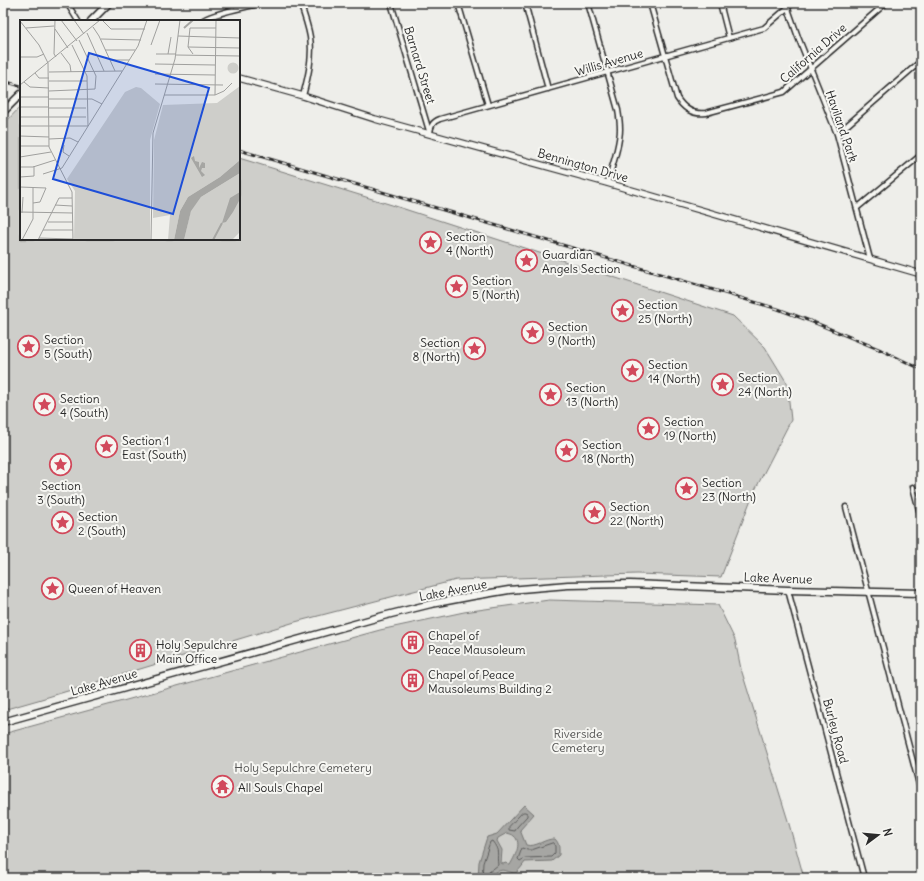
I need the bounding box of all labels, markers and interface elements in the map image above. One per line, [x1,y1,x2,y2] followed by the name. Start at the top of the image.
[20,20,240,240] inset map
[777,20,849,86] street label: California Drive
[401,24,439,106] street label: Barnard Street
[573,45,645,79] street label: Willis Avenue
[823,88,861,164] street label: Haviland Park
[536,145,630,185] street label: Bennington Drive
[446,229,494,258] place label: Section 4 (North)
[417,230,443,256] place icon: Section 4 (North)
[542,247,621,276] place label: Guardian Angels Section
[513,248,539,274] place icon: Guardian Angels Section
[472,273,520,302] place label: Section 5 (North)
[444,274,470,300] place icon: Section 5 (North)
[638,297,692,326] place label: Section 25 (North)
[610,298,636,324] place icon: Section 25 (North)
[548,319,596,348] place label: Section 9 (North)
[520,320,546,346] place icon: Section 9 (North)
[44,332,92,361] place label: Section 5 (South)
[16,333,42,359] place icon: Section 5 (South)
[413,335,460,364] place label: Section 8 (North)
[462,336,488,362] place icon: Section 8 (North)
[648,357,701,386] place label: Section 14 (North)
[619,358,645,384] place icon: Section 14 (North)
[738,370,792,399] place label: Section 24 (North)
[709,371,735,397] place icon: Section 24 (North)
[566,380,619,409] place label: Section 13 (North)
[538,381,564,407] place icon: Section 13 (North)
[60,391,108,420] place label: Section 4 (South)
[32,392,58,418] place icon: Section 4 (South)
[664,414,717,443] place label: Section 19 (North)
[635,415,661,441] place icon: Section 19 (North)
[122,433,187,462] place label: Section 1 East (South)
[94,434,120,460] place icon: Section 1 East (South)
[582,437,635,466] place label: Section 18 (North)
[554,438,580,464] place icon: Section 18 (North)
[48,451,74,477] place icon: Section 3 (South)
[702,475,756,504] place label: Section 23 (North)
[674,476,700,502] place icon: Section 23 (North)
[37,478,85,507] place label: Section 3 (South)
[610,499,664,528] place label: Section 22 (North)
[582,500,608,526] place icon: Section 22 (North)
[78,509,126,538] place label: Section 2 (South)
[49,510,75,536] place icon: Section 2 (South)
[743,569,813,587] street label: Lake Avenue
[40,575,66,601] place icon: Queen of Heaven
[418,576,488,604] street label: Lake Avenue
[68,581,161,596] place label: Queen of Heaven
[428,628,526,657] place label: Chapel of Peace Mausoleum
[400,629,426,655] building icon: Chapel of Peace Mausoleum
[156,637,237,666] place label: Holy Sepulchre Main Office
[127,638,153,664] building icon: Holy Sepulchre Main Office
[69,665,139,699] street label: Lake Avenue
[428,667,552,696] place label: Chapel of Peace Mausoleums Building 2
[400,668,426,694] building icon: Chapel of Peace Mausoleums Building 2
[820,697,852,765] street label: Burley Road
[551,726,605,755] park label: Riverside Cemetery
[234,760,372,775] park label: Holy Sepulchre Cemetery
[209,774,235,800] temple icon: All Souls Chapel
[238,780,323,795] place label: All Souls Chapel
[858,815,898,855] north arrow
[880,827,895,838] text: N

